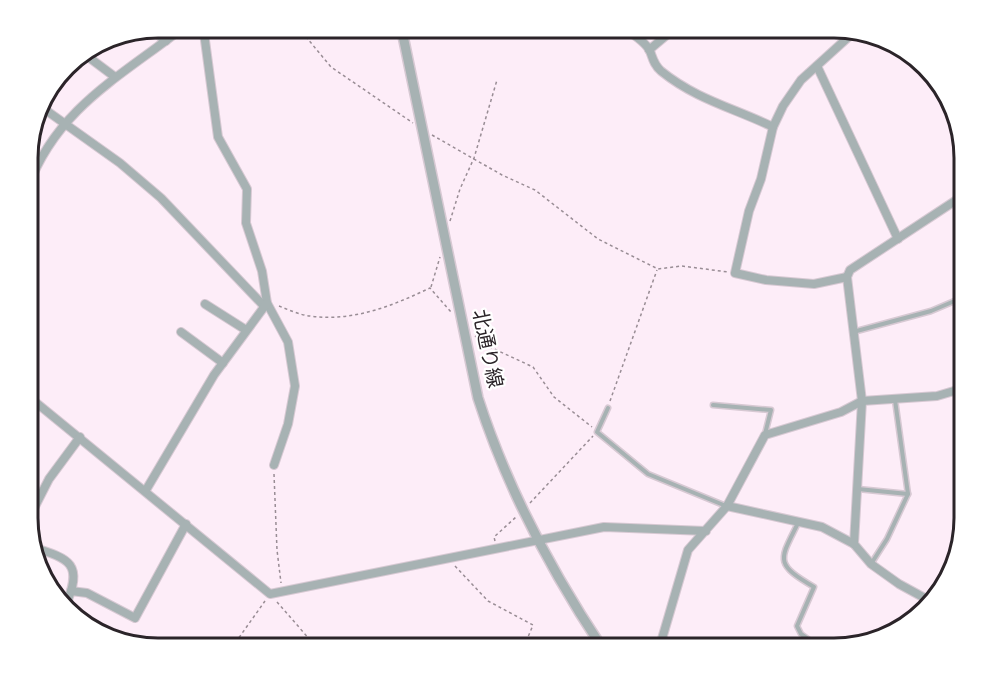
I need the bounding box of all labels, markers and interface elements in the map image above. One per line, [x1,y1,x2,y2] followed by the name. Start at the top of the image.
[465,307,507,391] street label: 北通り線

